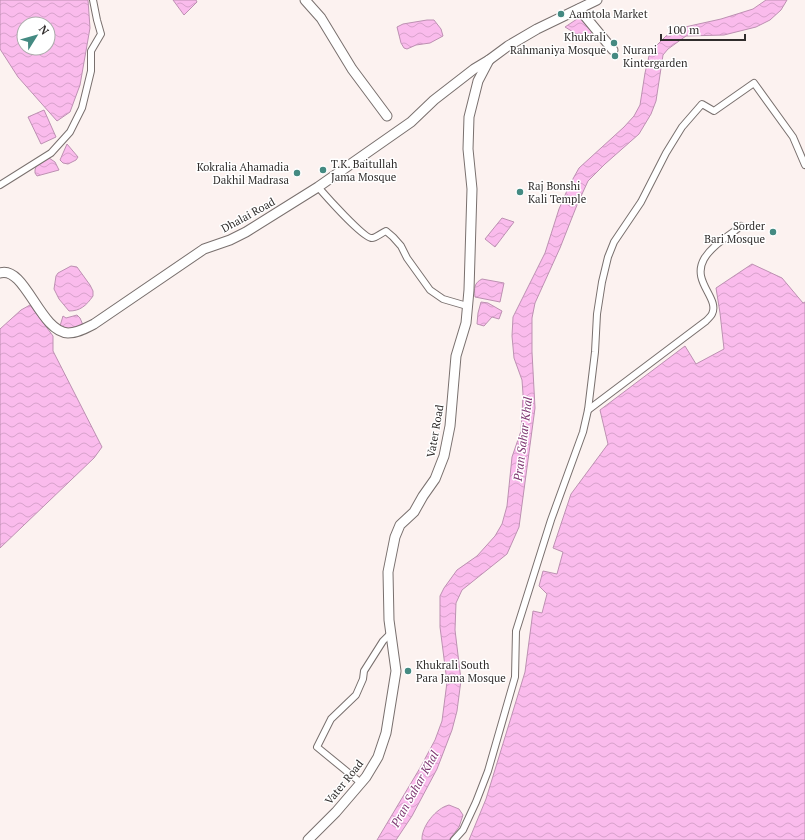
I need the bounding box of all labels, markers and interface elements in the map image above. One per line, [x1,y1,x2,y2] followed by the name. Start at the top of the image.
[569,7,648,21] place label: Aamtola Market
[556,9,566,19] marker: Aamtola Market
[16,16,56,56] north arrow
[661,16,745,42] scale bar
[36,22,52,38] text: N
[667,22,700,37] text: 100 m
[510,30,606,57] place label: Khukrali Rahmaniya Mosque
[609,38,619,48] marker: Khukrali Rahmaniya Mosque
[623,43,688,70] place label: Nurani Kintergarden
[610,51,620,61] marker: Nurani Kintergarden
[331,157,398,184] place label: T.K. Baitullah Jama Mosque
[197,160,289,187] place label: Kokralia Ahamadia Dakhil Madrasa
[318,165,328,175] marker: T.K. Baitullah Jama Mosque
[292,168,302,178] marker: Kokralia Ahamadia Dakhil Madrasa
[528,179,587,206] place label: Raj Bonshi Kali Temple
[515,187,525,197] marker: Raj Bonshi Kali Temple
[219,195,277,235] street label: Dhalai Road
[704,219,766,246] place label: Sorder Bari Mosque
[768,227,778,237] marker: Sorder Bari Mosque
[510,395,535,483] water label: Pran Sahar Khal
[423,404,447,458] street label: Vater Road
[416,658,506,685] place label: Khukrali South Para Jama Mosque
[403,666,413,676] marker: Khukrali South Para Jama Mosque
[387,747,442,830] water label: Pran Sahar Khal
[322,757,366,807] street label: Vater Road

